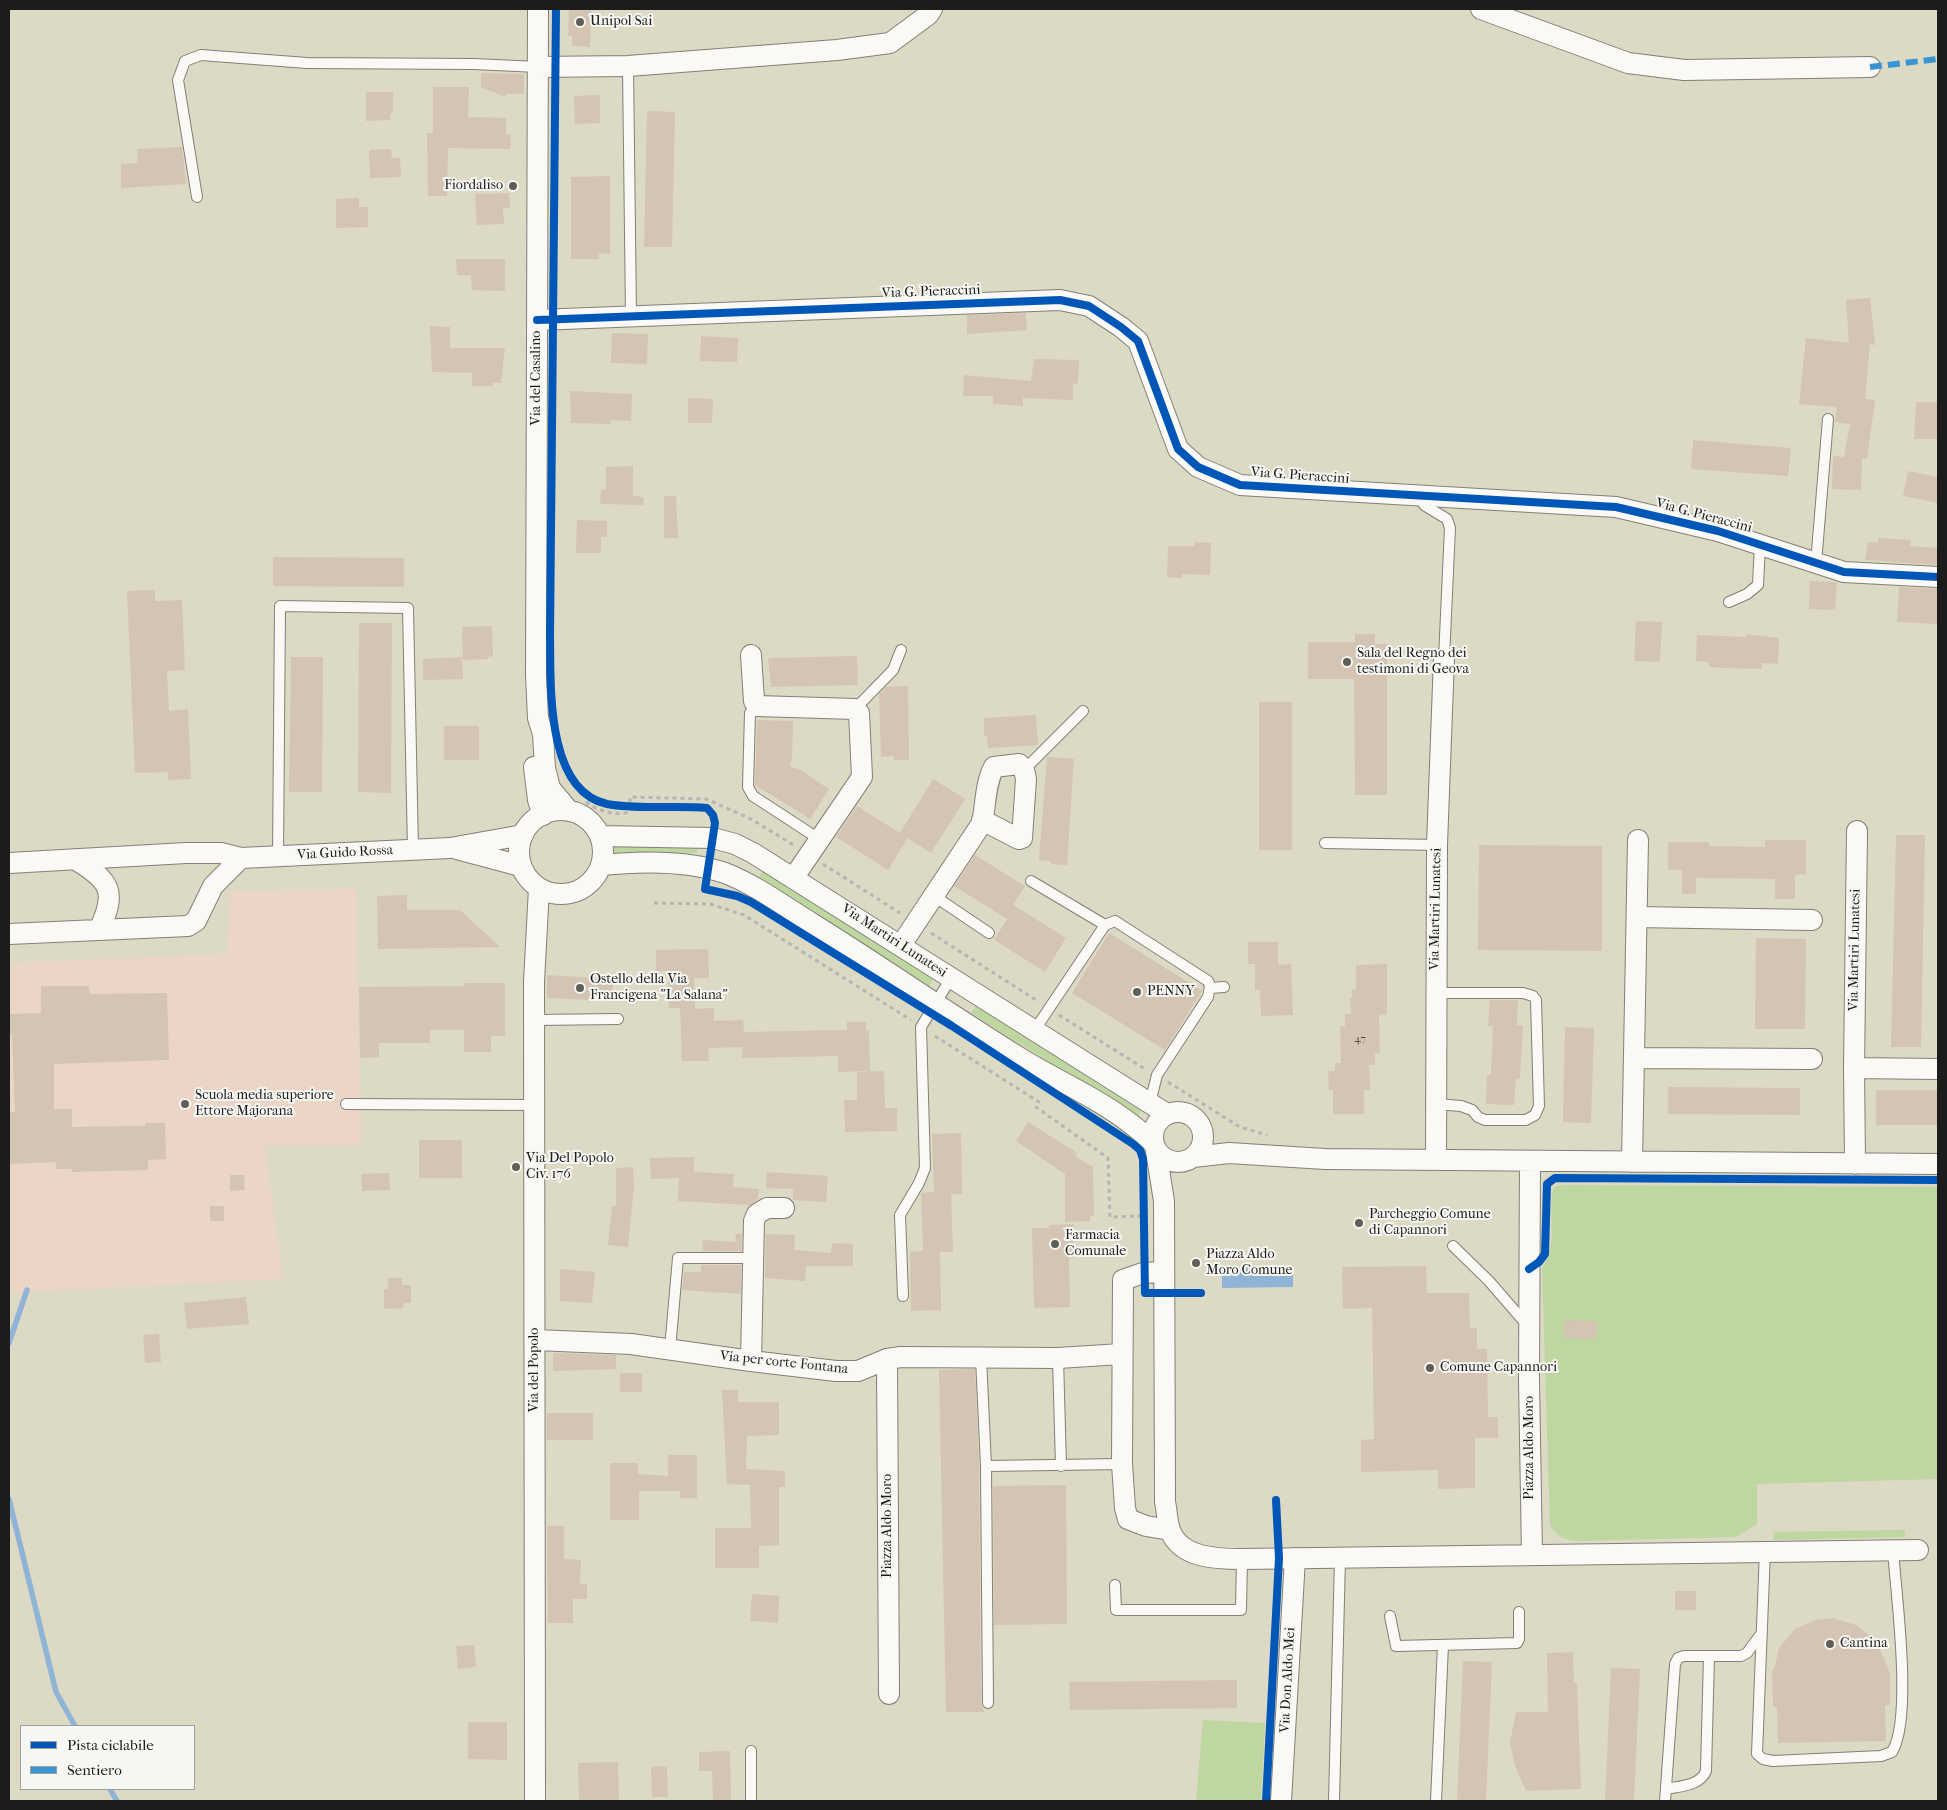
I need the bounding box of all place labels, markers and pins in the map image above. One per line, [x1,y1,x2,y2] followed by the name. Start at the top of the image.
[590,14,652,30] place label: Unipol Sai
[574,16,586,28] marker: Unipol Sai
[444,178,503,194] place label: Fiordaliso
[507,180,519,192] marker: Fiordaliso
[1357,646,1469,679] place label: Sala del Regno dei testimoni di Geova
[1341,656,1353,668] marker: Sala del Regno dei testimoni di Geova
[590,972,728,1004] place label: Ostello della Via Francigena "La Salana"
[574,982,586,994] marker: Ostello della Via Francigena "La Salana"
[1147,984,1195,1000] place label: PENNY
[1131,986,1143,998] marker: PENNY
[195,1088,334,1120] place label: Scuola media superiore Ettore Majorana
[179,1098,191,1110] marker: Scuola media superiore Ettore Majorana
[526,1151,614,1184] place label: Via Del Popolo Civ. 176
[510,1161,522,1173] marker: Via Del Popolo Civ. 176
[1369,1207,1491,1240] place label: Parcheggio Comune di Capannori
[1353,1217,1365,1229] marker: Parcheggio Comune di Capannori
[1065,1228,1126,1260] place label: Farmacia Comunale
[1049,1238,1061,1250] marker: Farmacia Comunale
[1206,1247,1292,1280] place label: Piazza Aldo Moro Comune
[1190,1257,1202,1269] marker: Piazza Aldo Moro Comune
[1440,1360,1557,1376] place label: Comune Capannori
[1424,1362,1436,1374] marker: Comune Capannori
[1840,1636,1888,1652] place label: Cantina
[1824,1638,1836,1650] marker: Cantina

